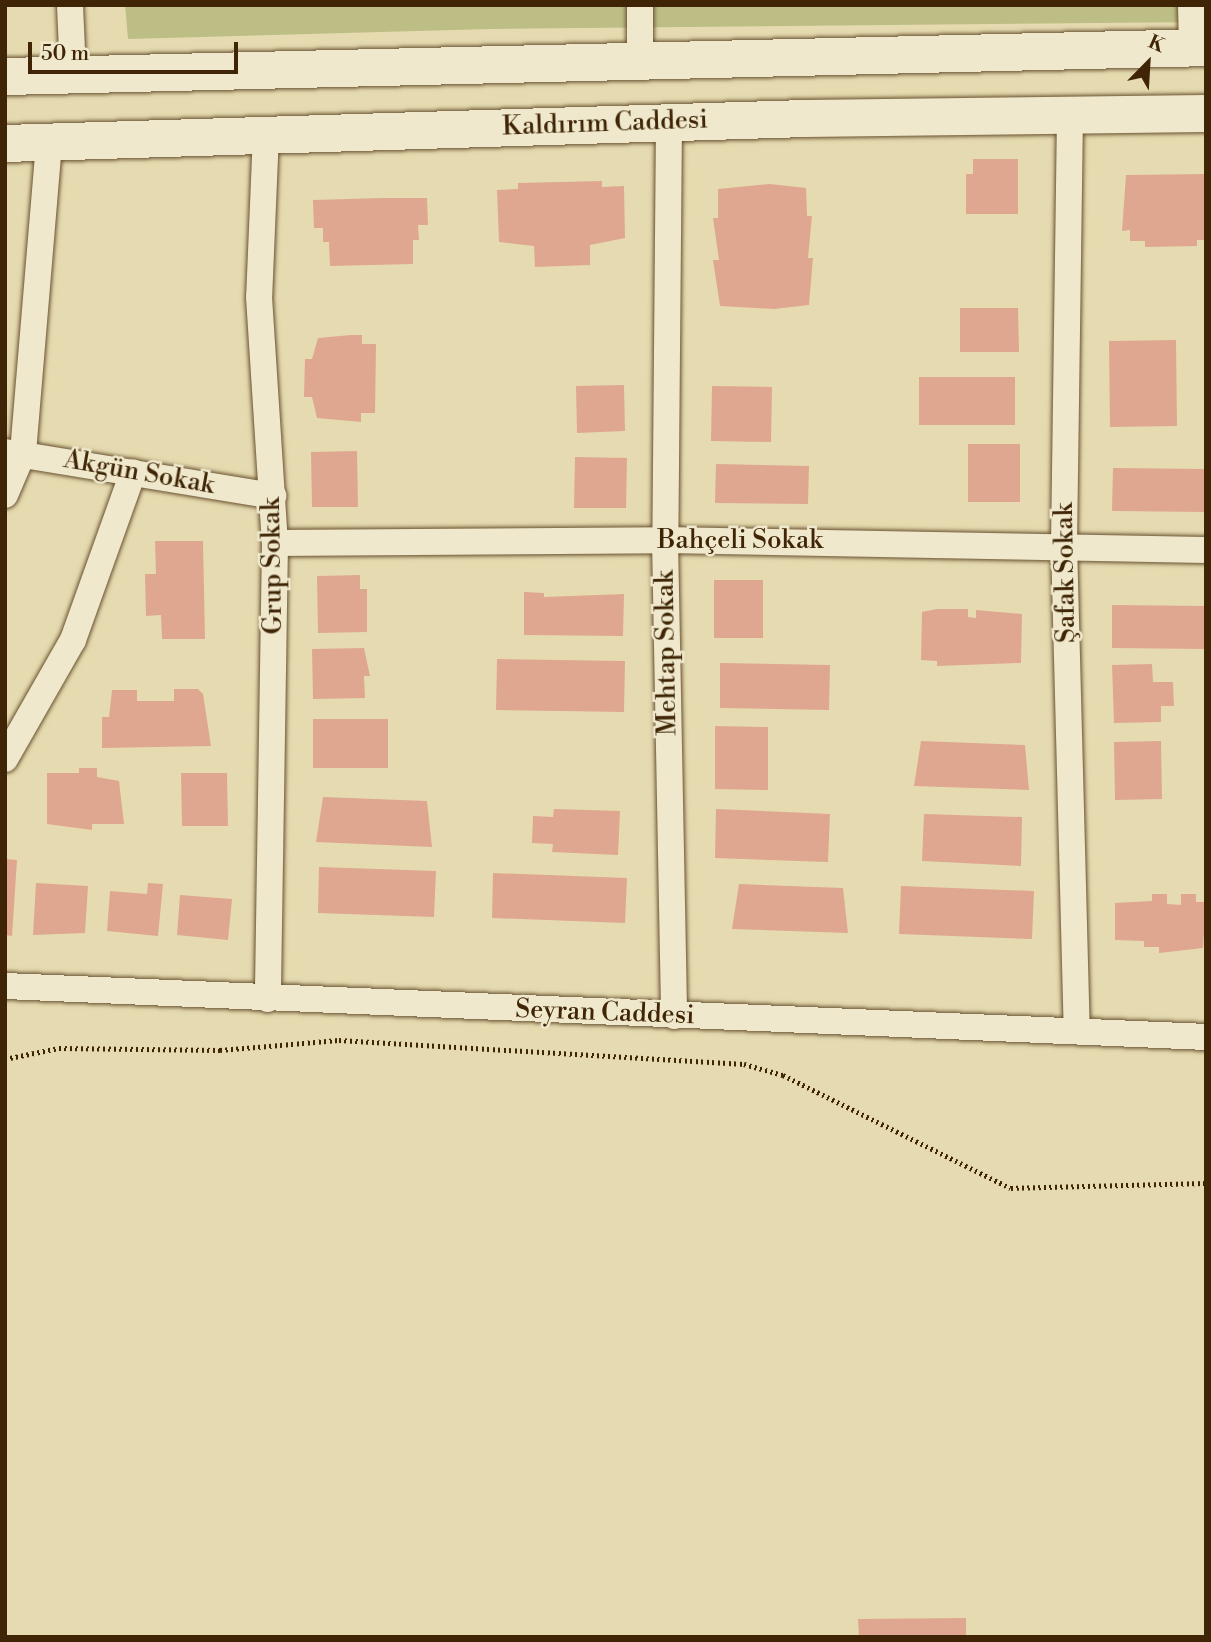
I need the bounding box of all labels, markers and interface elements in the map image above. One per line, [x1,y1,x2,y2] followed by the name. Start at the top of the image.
[32,28,242,72] scale bar
[1113,28,1183,98] north arrow
[1145,30,1168,58] text: K
[41,41,89,67] text: 50 m
[502,105,708,143] street label: Kaldırım Caddesi
[61,444,217,502] street label: Akgün Sokak
[256,497,290,635] street label: Grup Sokak
[1049,503,1083,643] street label: Şafak Sokak
[657,525,823,557] street label: Bahçeli Sokak
[650,570,684,736] street label: Mehtap Sokak
[515,994,695,1032] street label: Seyran Caddesi

